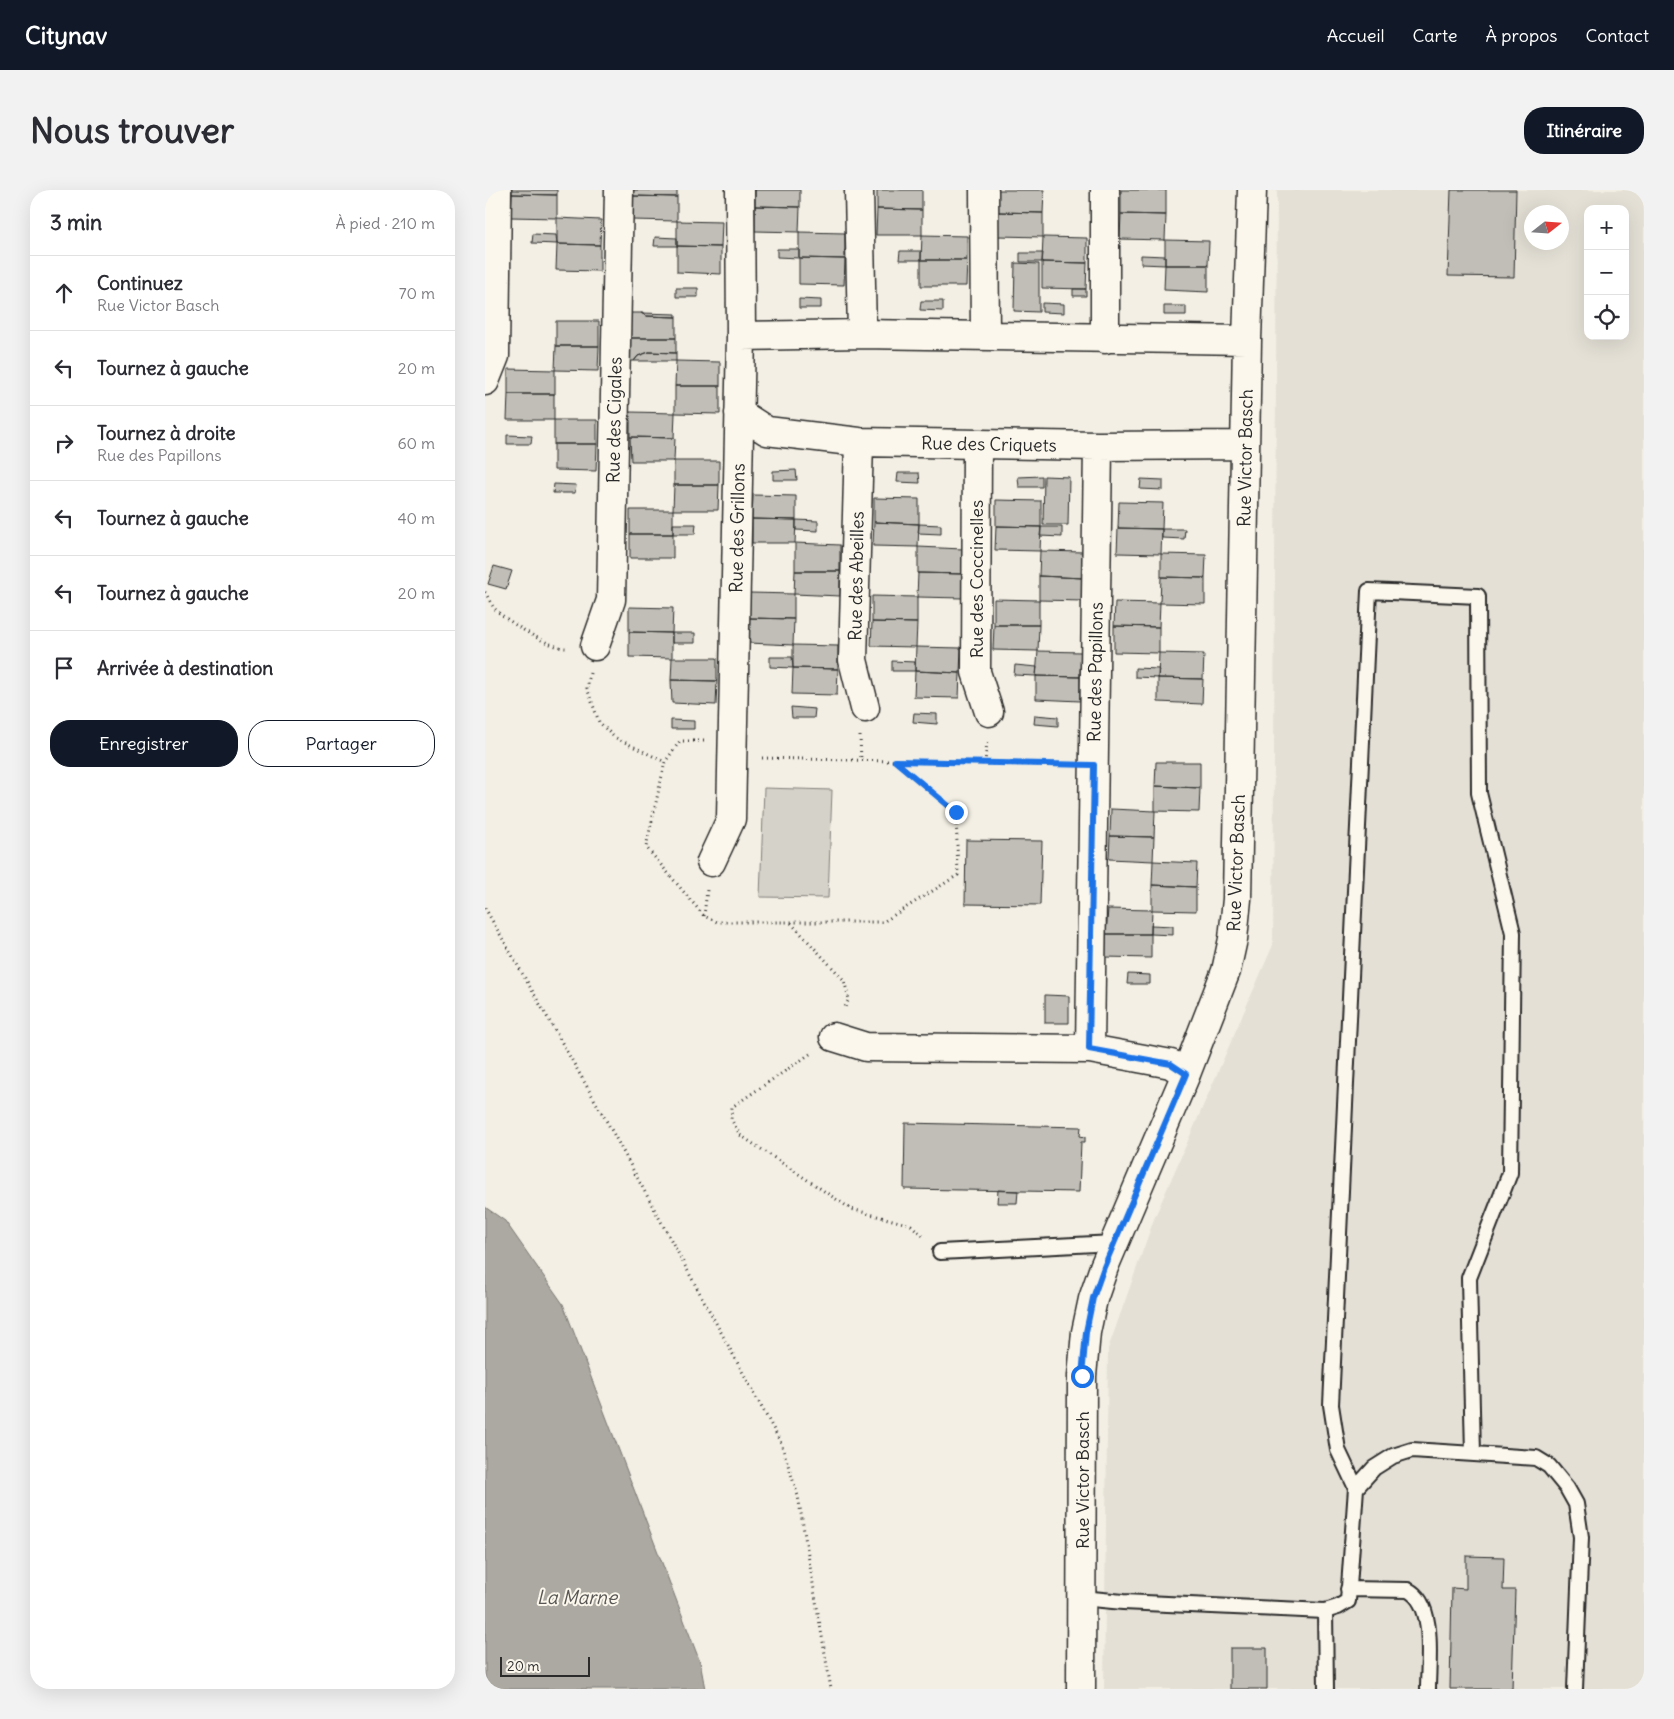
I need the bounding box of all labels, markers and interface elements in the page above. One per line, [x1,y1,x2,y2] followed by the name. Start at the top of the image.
[25,20,107,50] text: Citynav
[1327,24,1385,47] text: Accueil
[1413,24,1458,47] text: Carte
[1486,24,1557,47] text: À propos
[1585,24,1649,47] text: Contact
[1524,107,1644,154] button: Itinéraire
[30,108,234,152] text: Nous trouver
[1524,205,1569,250] north arrow
[1584,205,1629,340] map controls
[1584,205,1629,250] button: +
[50,209,102,236] text: 3 min
[336,213,435,233] text: À pied · 210 m
[1584,250,1629,295] button: −
[97,271,183,295] text: Continuez
[50,279,78,307] icon: ahead
[399,283,435,303] text: 70 m
[97,295,220,315] text: Rue Victor Basch
[1584,295,1629,340] button: locate
[50,354,78,382] icon: left
[97,356,249,380] text: Tournez à gauche
[601,357,627,483] street label: Rue des Cigales
[398,358,435,378] text: 20 m
[1232,389,1258,527] street label: Rue Victor Basch
[97,421,236,445] text: Tournez à droite
[50,429,78,457] icon: right
[921,431,1057,457] street label: Rue des Criquets
[397,433,435,453] text: 60 m
[97,445,222,465] text: Rue des Papillons
[724,463,750,593] street label: Rue des Grillons
[965,500,988,658] street label: Rue des Coccinelles
[50,504,78,532] icon: left
[97,506,249,530] text: Tournez à gauche
[397,508,435,528] text: 40 m
[843,511,869,641] street label: Rue des Abeilles
[50,579,78,607] icon: left
[97,581,249,605] text: Tournez à gauche
[398,583,435,603] text: 20 m
[1082,602,1108,742] street label: Rue des Papillons
[50,654,78,682] icon: arrive
[97,656,273,680] text: Arrivée à destination
[50,720,238,767] button: Enregistrer
[248,720,435,767] button: Partager
[1222,794,1250,932] street label: Rue Victor Basch
[945,801,968,824] route end
[1071,1365,1094,1388] route start
[1071,1411,1094,1549] street label: Rue Victor Basch
[537,1585,619,1609] water label: La Marne
[500,1654,590,1677] scale bar
[507,1657,540,1675] text: 20 m

